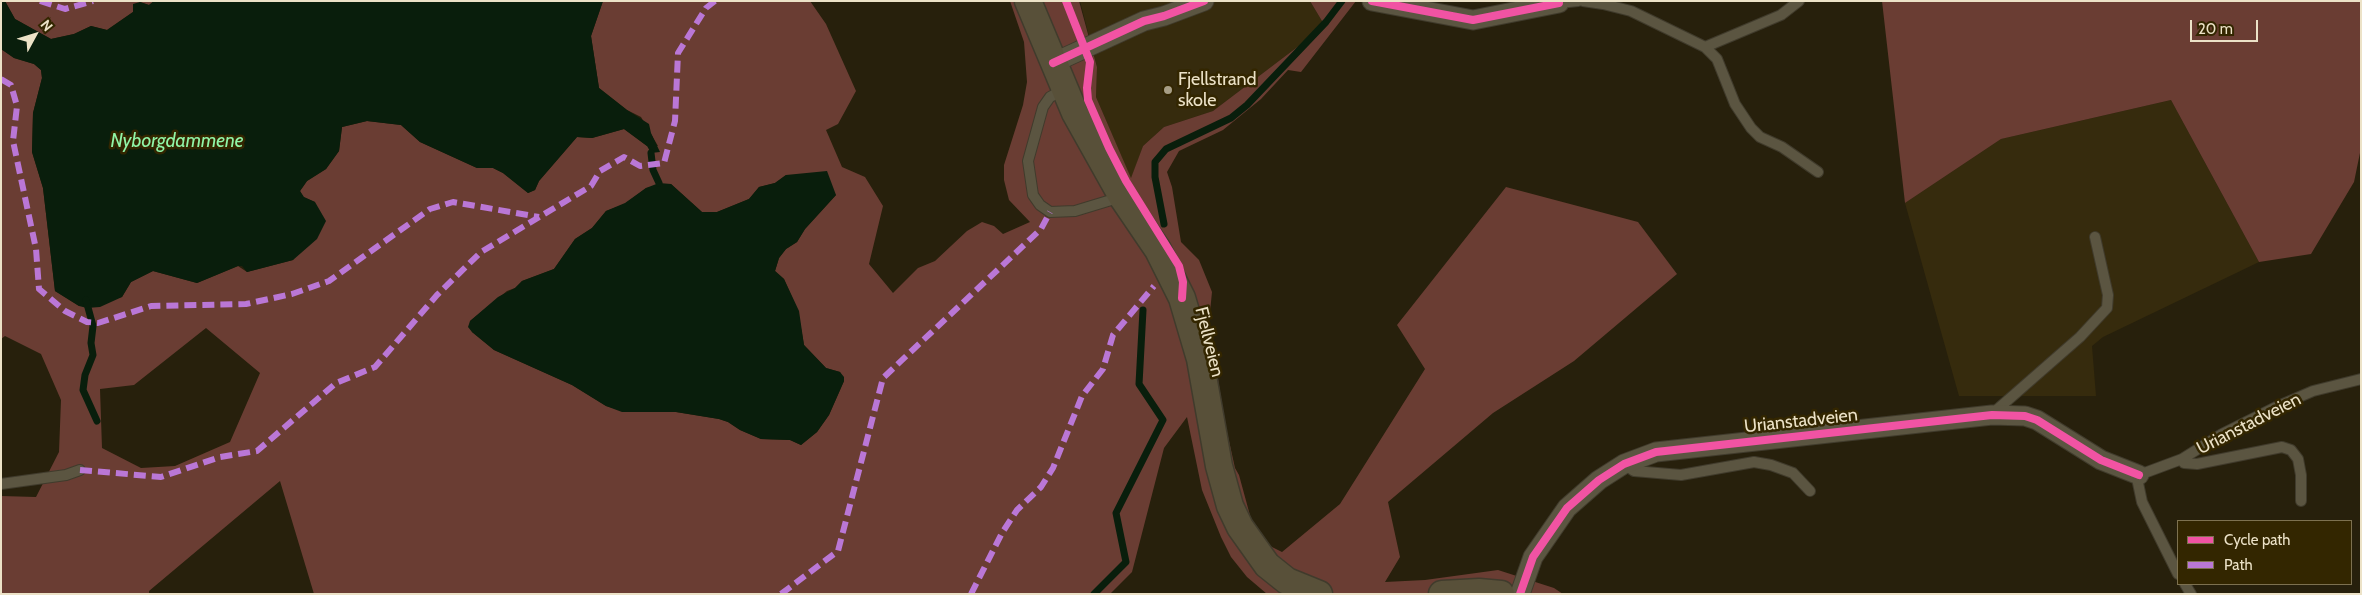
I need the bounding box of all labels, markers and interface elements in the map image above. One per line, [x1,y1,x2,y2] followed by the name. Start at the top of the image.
[10,10,60,60] north arrow
[2192,10,2260,42] scale bar
[37,16,57,35] text: N
[2198,20,2233,38] text: 20 m
[1178,69,1257,112] place label: Fjellstrand skole
[1162,84,1174,96] marker: Fjellstrand skole
[111,130,243,152] water label: Nyborgdammene
[1190,305,1228,379] street label: Fjellveien
[2193,388,2305,460] street label: Urianstadveien
[1743,404,1859,438] street label: Urianstadveien
[2177,520,2352,585] legend
[2224,531,2290,549] text: Cycle path
[2224,556,2253,574] text: Path

